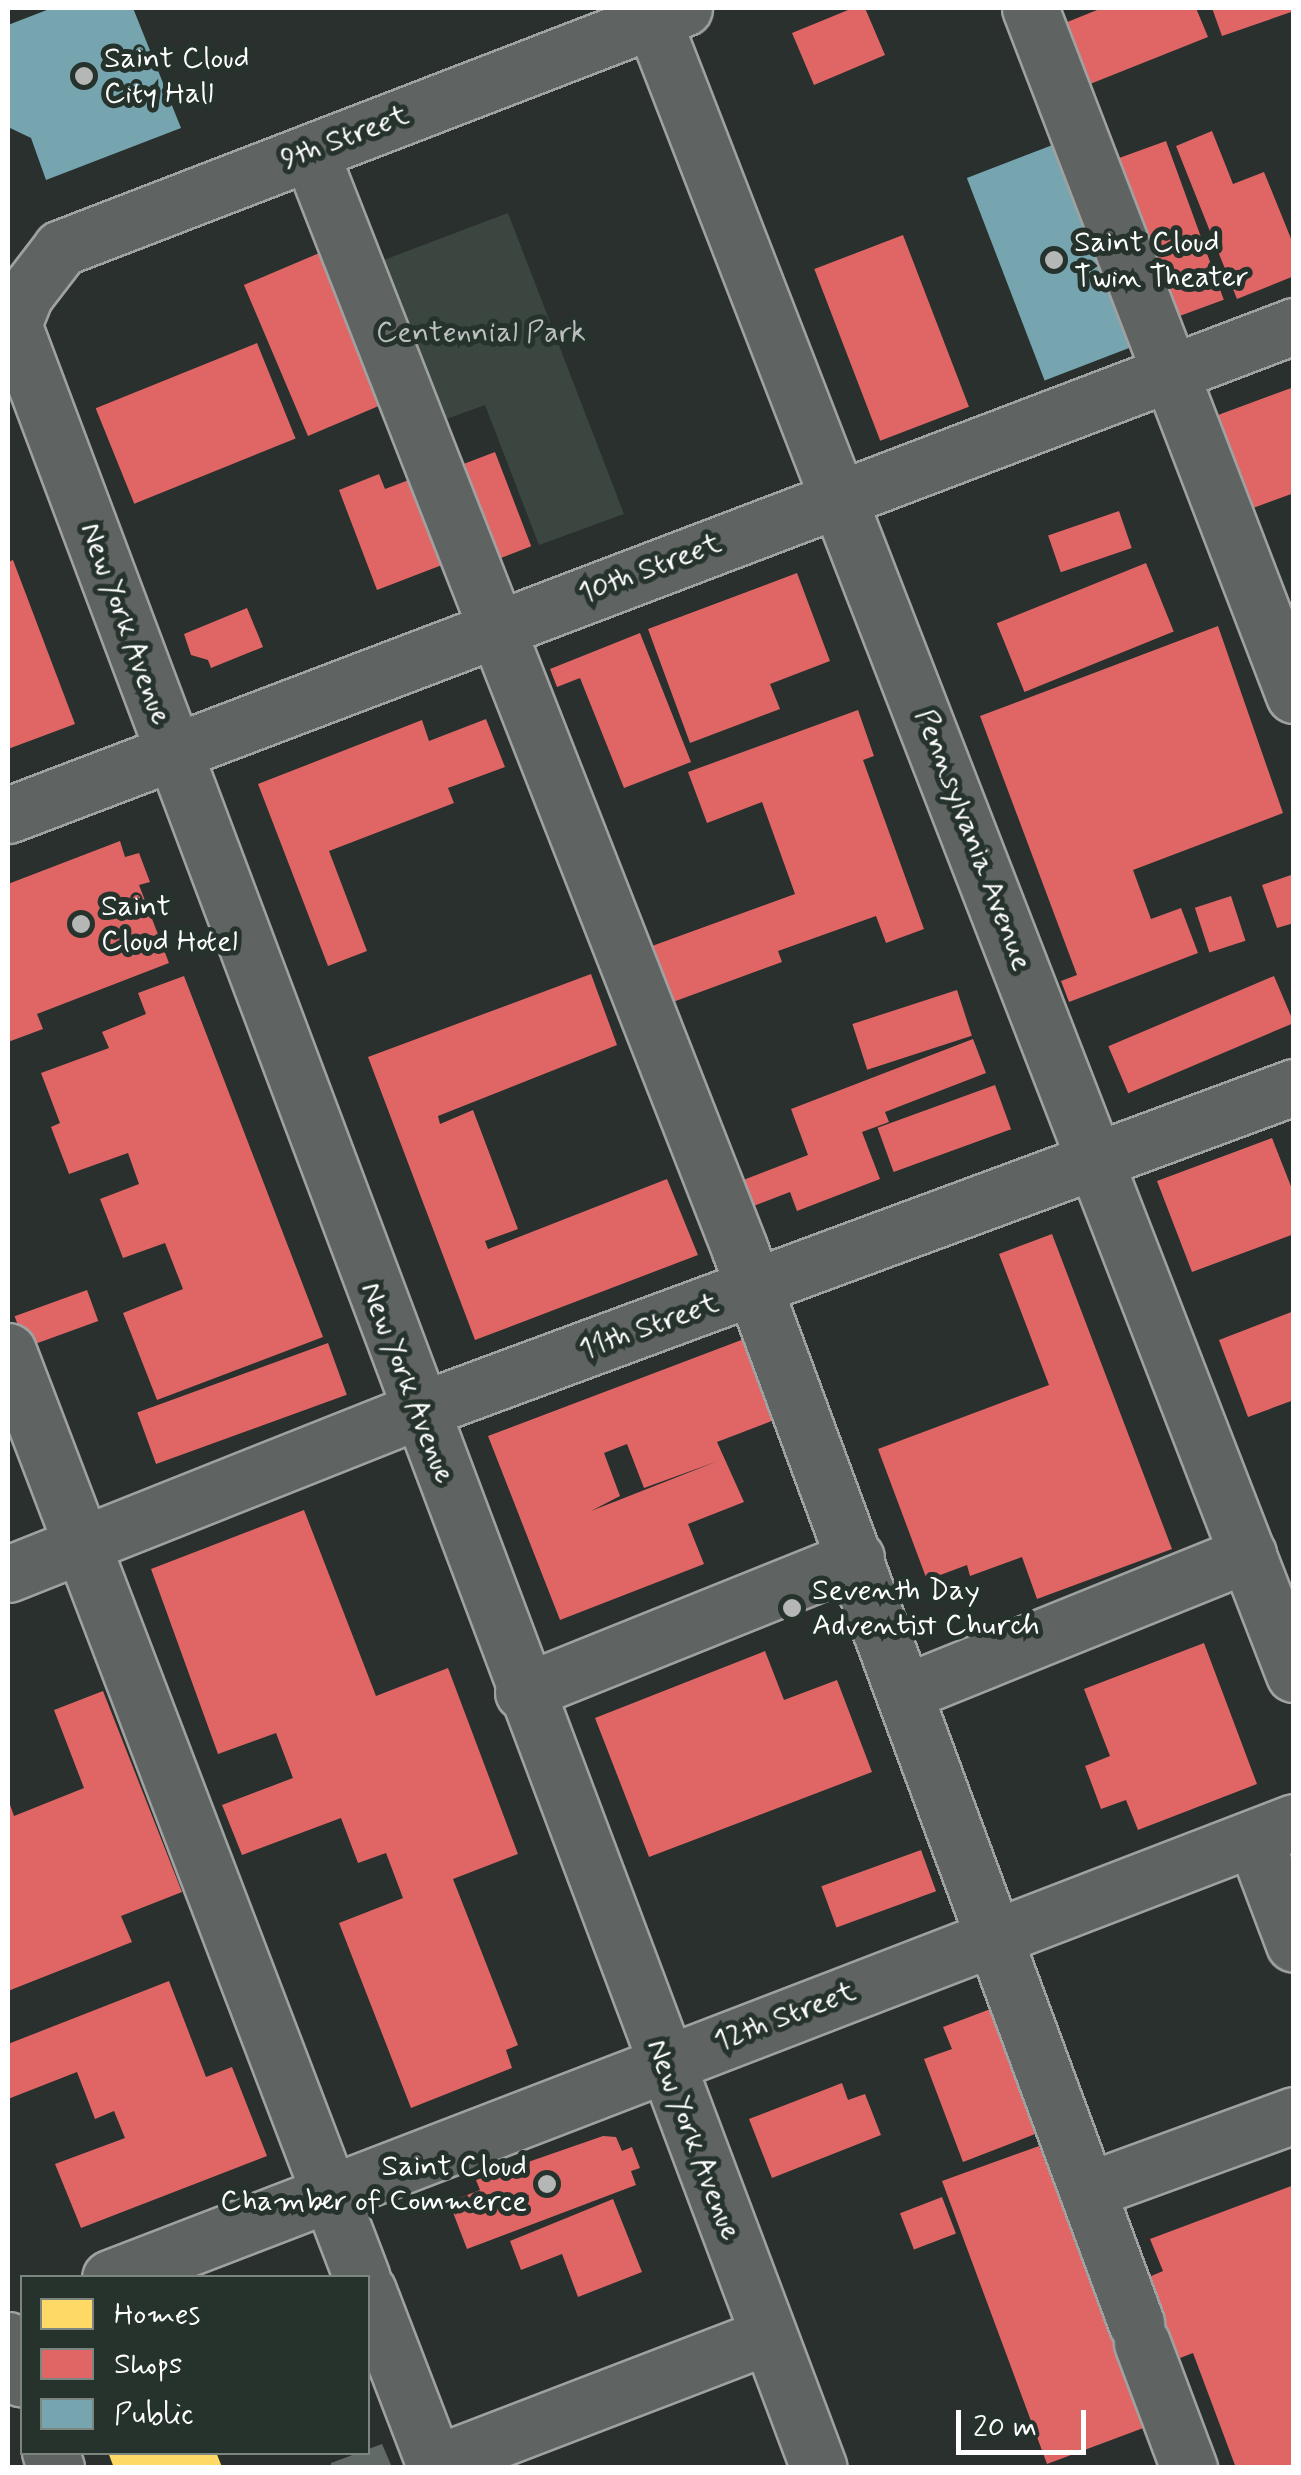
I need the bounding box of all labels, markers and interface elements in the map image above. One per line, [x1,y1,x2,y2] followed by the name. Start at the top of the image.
[104,41,249,112] place label: Saint Cloud City Hall
[73,65,95,87] marker: Saint Cloud City Hall
[276,97,414,179] street label: 9th Street
[1074,225,1249,296] place label: Saint Cloud Twin Theater
[1043,249,1065,271] marker: Saint Cloud Twin Theater
[376,315,586,351] park label: Centennial Park
[70,514,180,734] street label: New York Avenue
[574,525,726,613] street label: 10th Street
[906,704,1040,976] street label: Pennsylvania Avenue
[101,889,238,960] place label: Saint Cloud Hotel
[70,913,92,935] marker: Saint Cloud Hotel
[351,1273,463,1493] street label: New York Avenue
[574,1285,724,1369] street label: 11th Street
[812,1573,1040,1644] place label: Seventh Day Adventist Church
[781,1597,803,1619] marker: Seventh Day Adventist Church
[709,1974,861,2060] street label: 12th Street
[637,2030,749,2250] street label: New York Avenue
[210,2149,527,2220] place label: Saint Cloud Chamber of Commerce
[536,2173,558,2195] marker: Saint Cloud Chamber of Commerce
[20,2275,370,2455] legend
[114,2295,200,2334] text: Homes
[114,2345,182,2384] text: Shops
[961,2390,1091,2452] scale bar
[114,2395,194,2434] text: Public
[973,2408,1037,2447] text: 20 m

